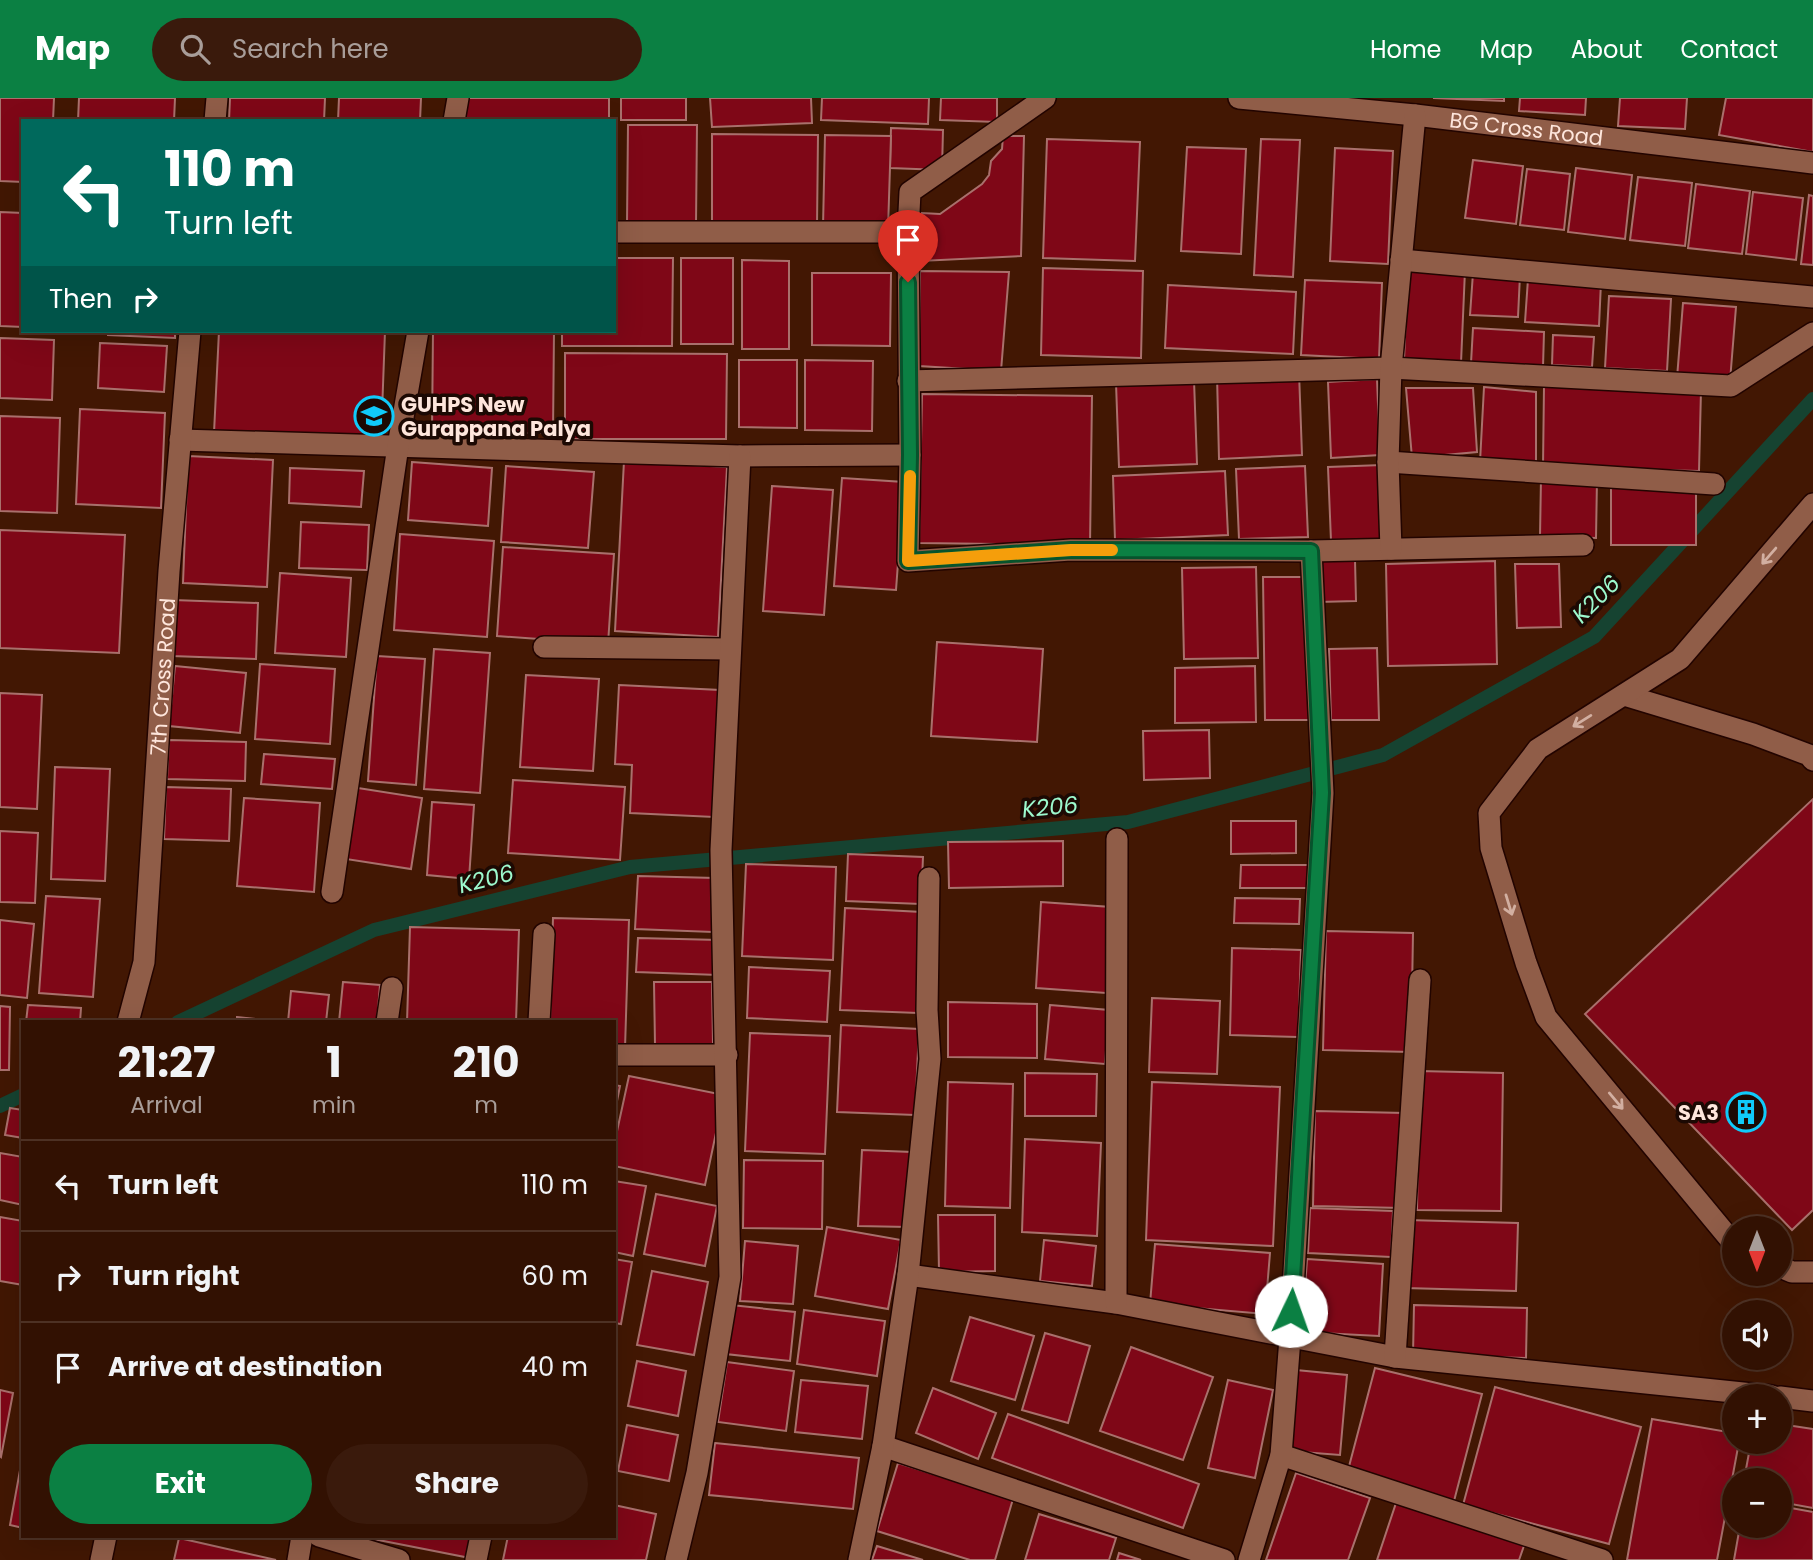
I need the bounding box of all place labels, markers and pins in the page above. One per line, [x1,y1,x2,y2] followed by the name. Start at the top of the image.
[878,210,938,282] pin
[401,390,591,443] place label: GUHPS New Gurappana Palya
[353,395,395,437] school or university icon: GUHPS New Gurappana Palya
[1725,1091,1767,1133] building icon: SA3
[1678,1098,1719,1127] place label: SA3

